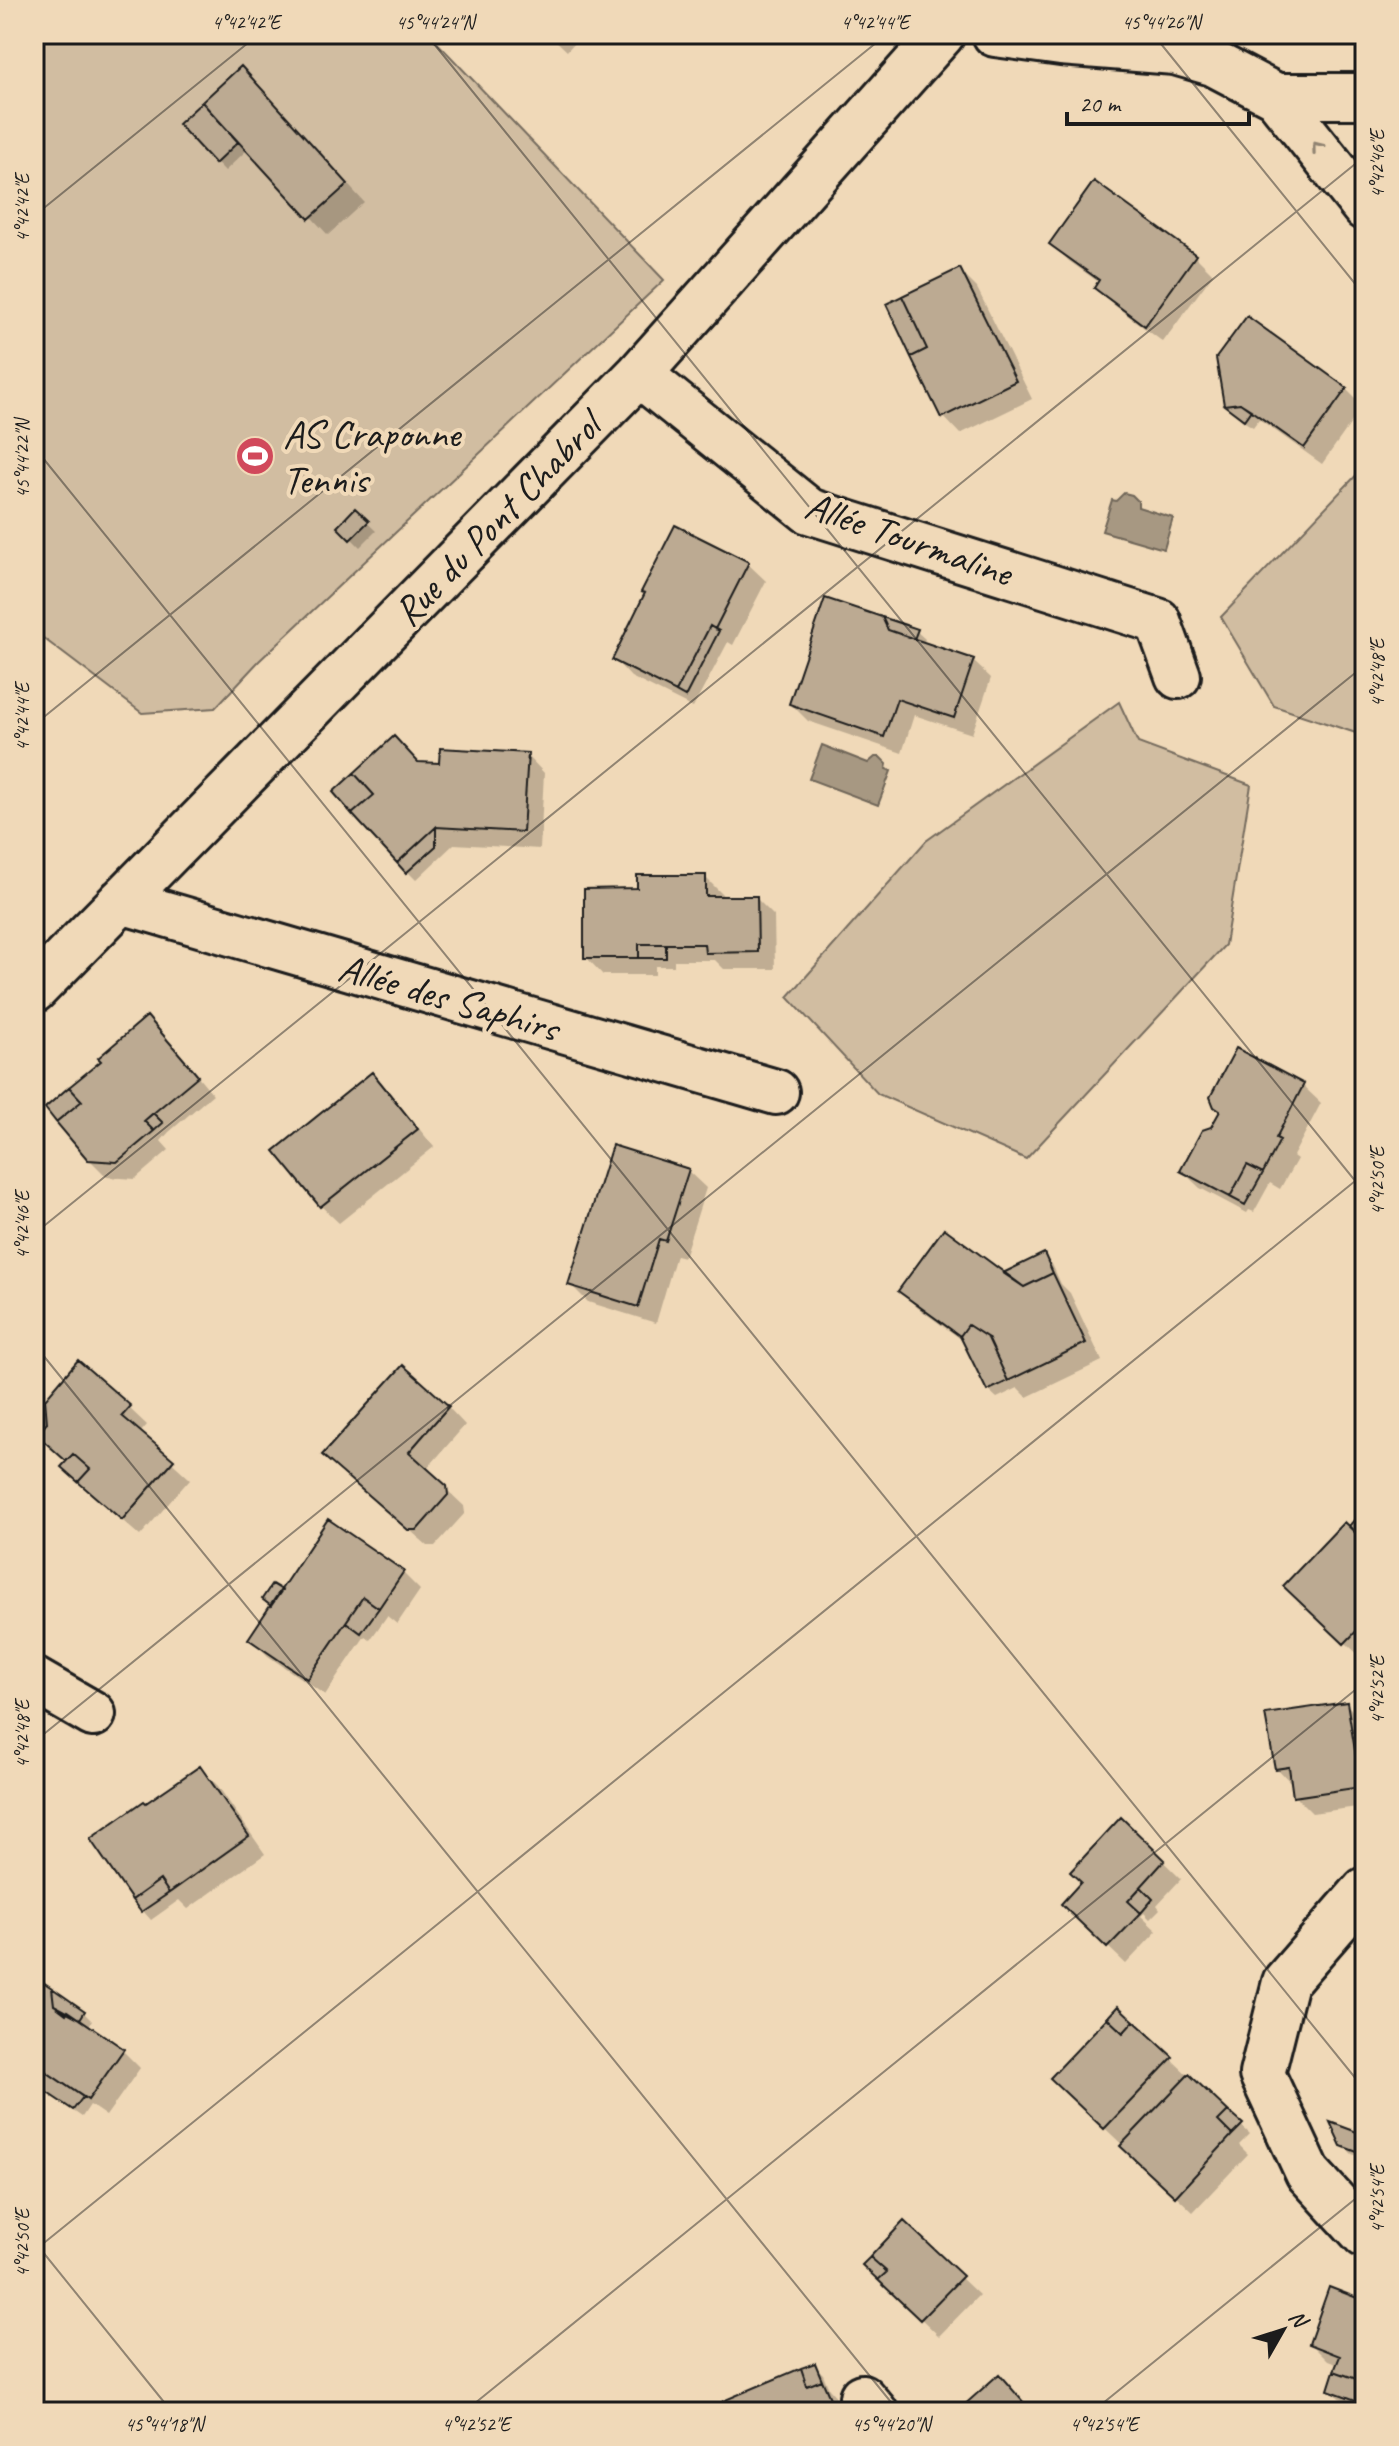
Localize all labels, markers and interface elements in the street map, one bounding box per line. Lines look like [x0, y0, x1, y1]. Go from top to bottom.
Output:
text: 4°42'42"E [212, 10, 283, 35]
text: 45°44'24"N [396, 10, 477, 35]
text: 4°42'44"E [841, 10, 912, 35]
text: 45°44'26"N [1122, 10, 1203, 35]
scale bar [1067, 76, 1249, 126]
text: 20 m [1079, 89, 1122, 119]
text: 4°42'46"E [1365, 127, 1390, 198]
one-way arrow [1312, 142, 1327, 156]
text: 4°42'42"E [10, 171, 35, 242]
street label: Rue du Pont Chabrol [383, 398, 616, 637]
place label: AS Craponne Tennis [283, 409, 463, 505]
text: 45°44'22"N [10, 417, 35, 498]
sports icon: AS Craponne Tennis [234, 435, 276, 477]
street label: Allée Tourmaline [799, 480, 1021, 599]
text: 4°42'48"E [1365, 636, 1390, 707]
text: 4°42'44"E [10, 680, 35, 751]
street label: Allée des Saphirs [333, 943, 568, 1054]
text: 4°42'50"E [1365, 1144, 1390, 1215]
text: 4°42'46"E [10, 1188, 35, 1259]
text: 4°42'52"E [1365, 1653, 1390, 1724]
text: 4°42'48"E [10, 1697, 35, 1768]
text: 4°42'54"E [1365, 2162, 1390, 2233]
text: 4°42'50"E [10, 2206, 35, 2277]
north arrow [1243, 2290, 1323, 2370]
text: N [1283, 2304, 1315, 2335]
text: 45°44'18"N [125, 2412, 206, 2437]
text: 4°42'52"E [442, 2412, 513, 2437]
text: 45°44'20"N [852, 2412, 933, 2437]
text: 4°42'54"E [1070, 2412, 1141, 2437]

